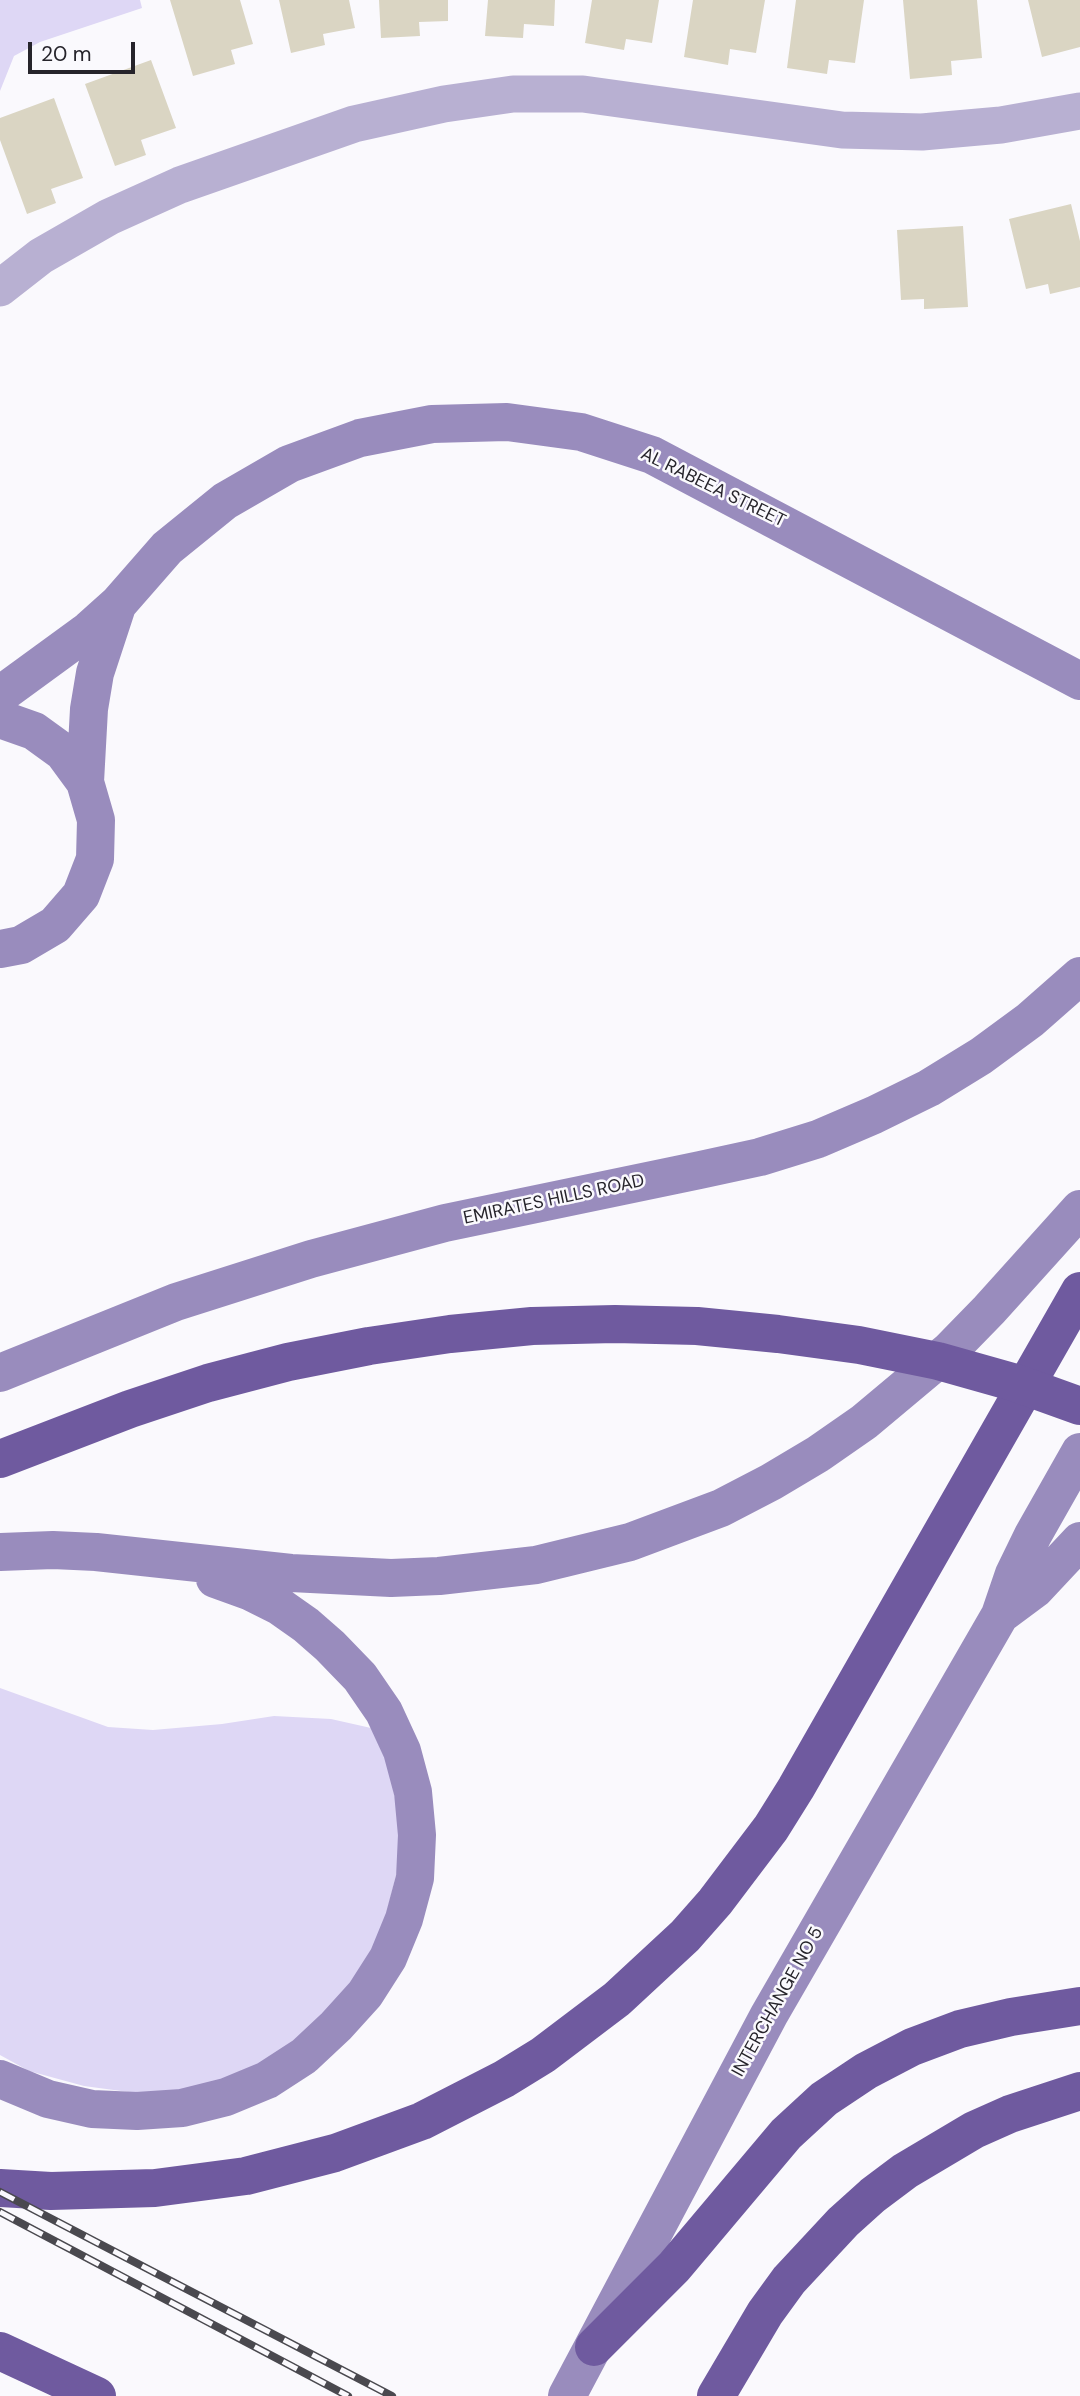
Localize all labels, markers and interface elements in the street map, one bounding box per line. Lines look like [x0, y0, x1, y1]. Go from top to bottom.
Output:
scale bar [32, 28, 138, 72]
text: 20 m [41, 40, 92, 68]
street label: AL RABEEA STREET [637, 444, 789, 532]
street label: EMIRATES HILLS ROAD [462, 1170, 646, 1230]
street label: INTERCHANGE NO 5 [728, 1923, 828, 2081]

